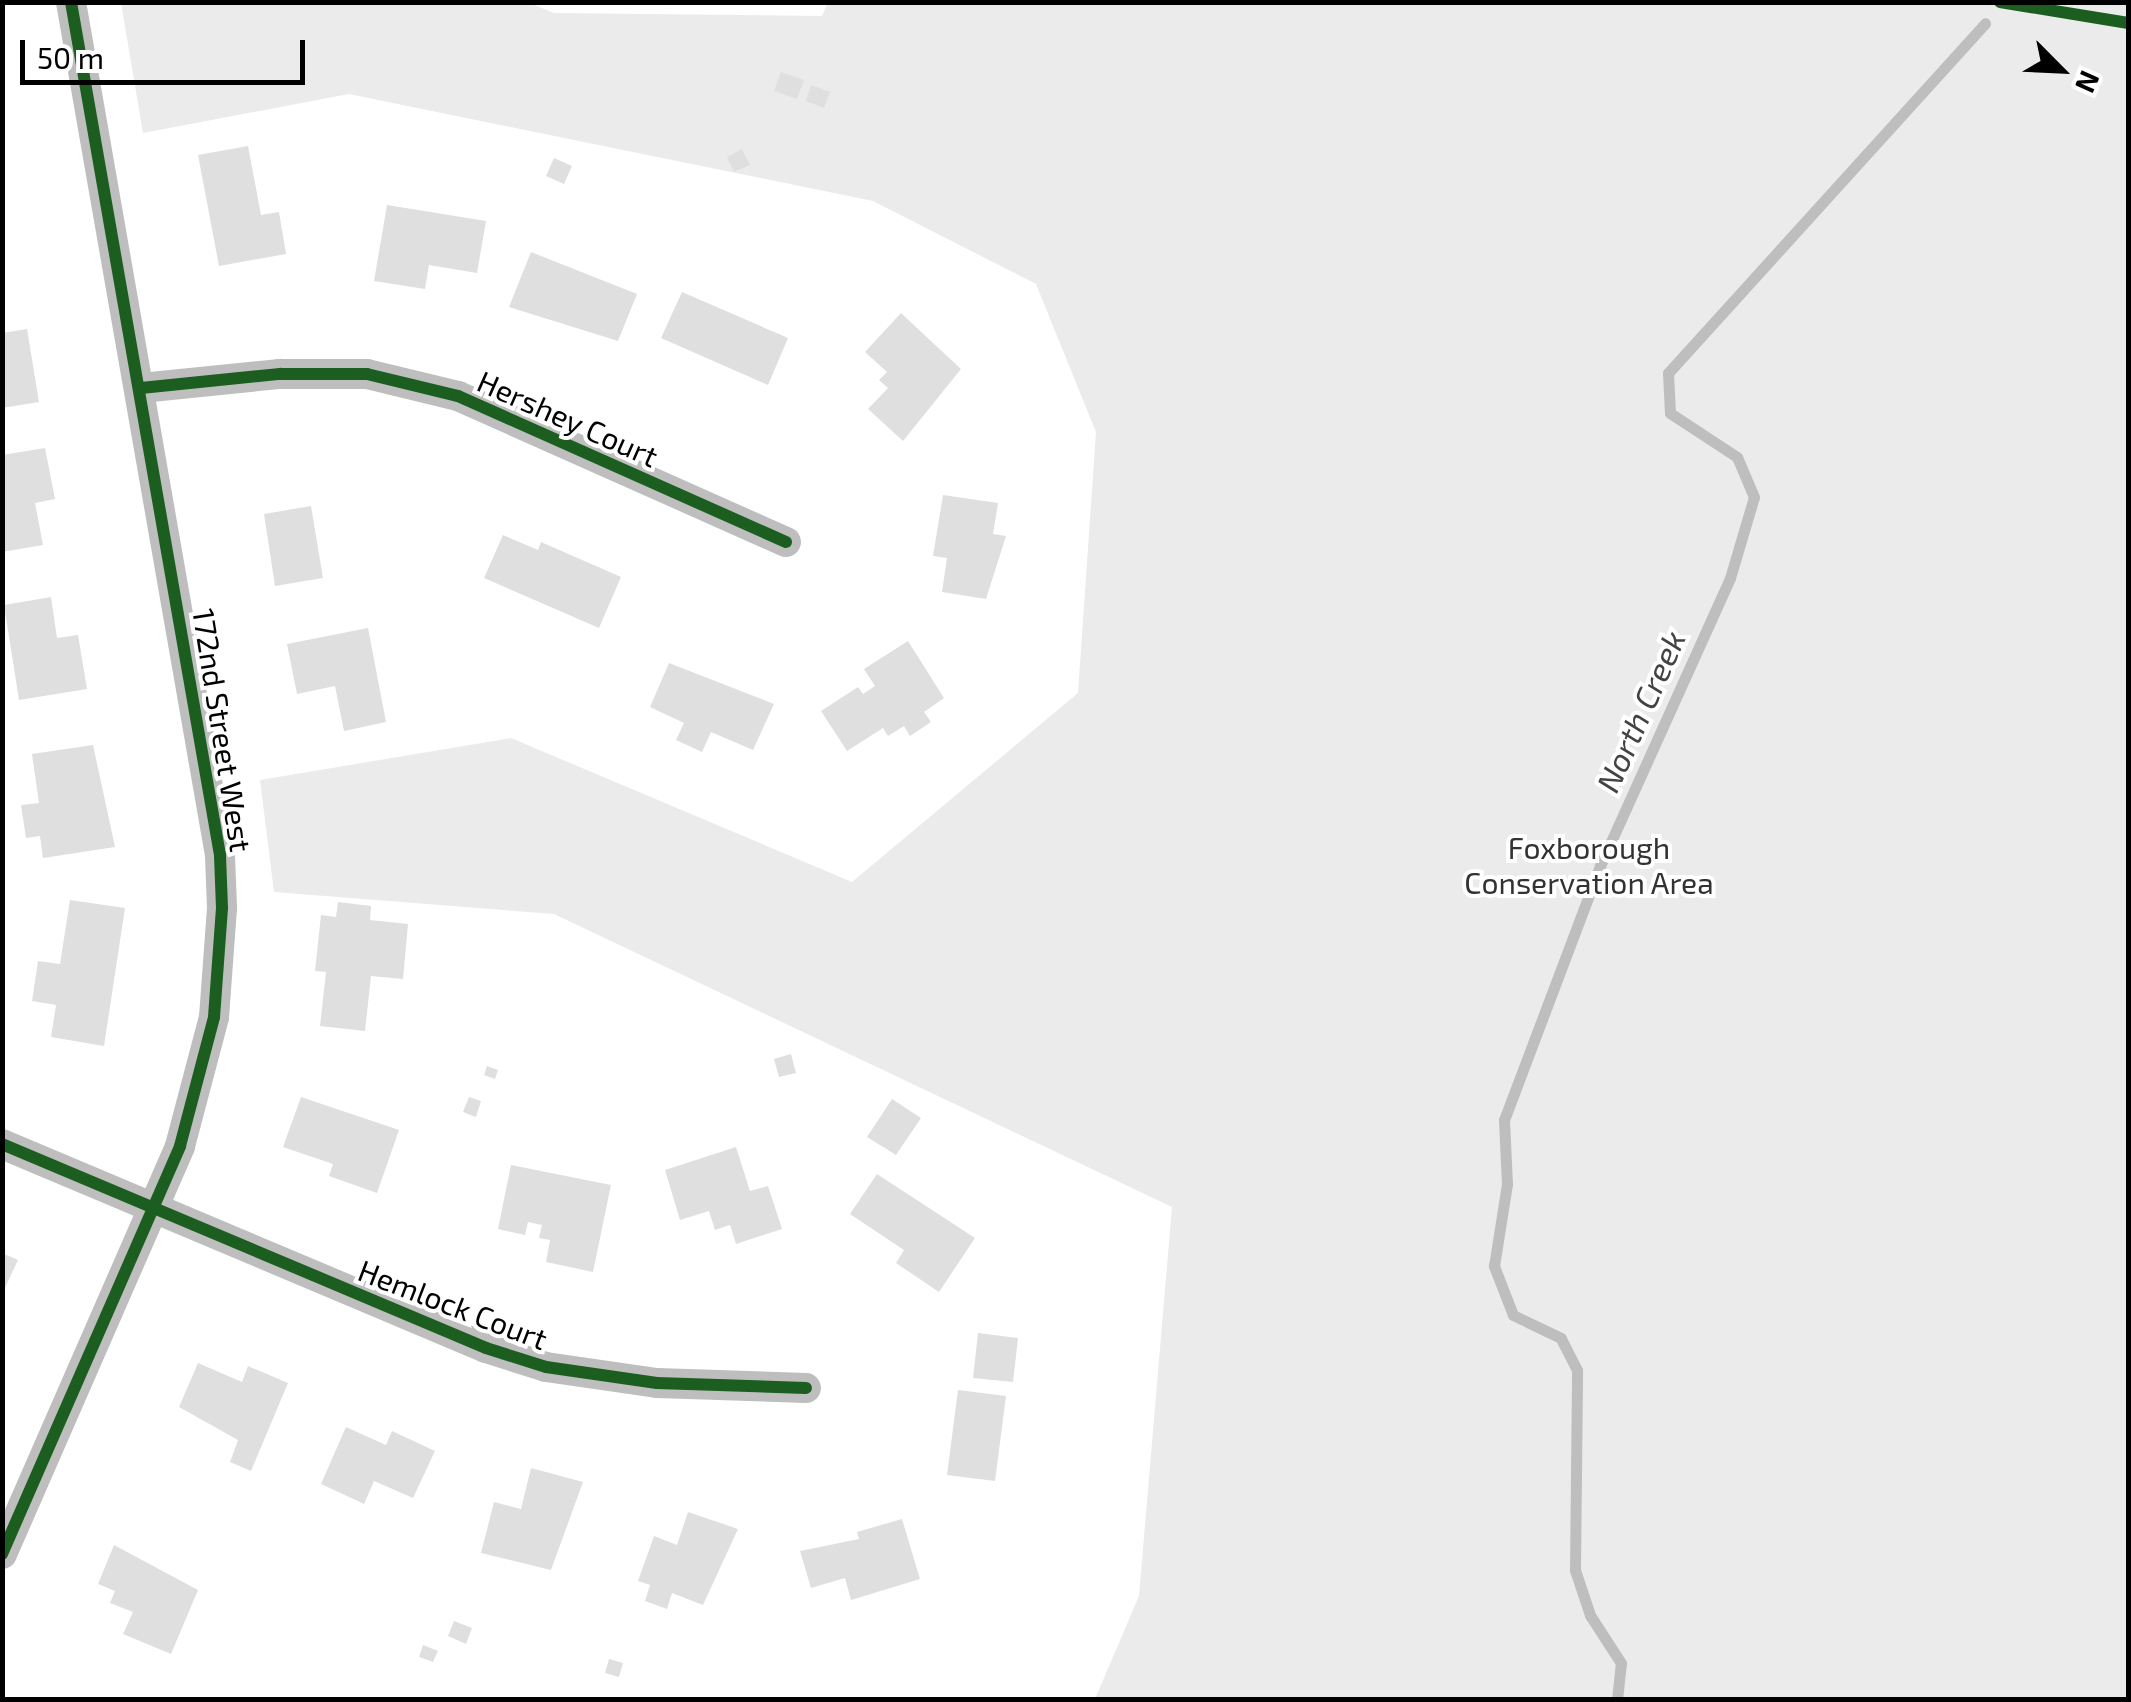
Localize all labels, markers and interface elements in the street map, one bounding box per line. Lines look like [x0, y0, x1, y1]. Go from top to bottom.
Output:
scale bar [25, 20, 310, 82]
north arrow [2011, 20, 2111, 120]
text: 50 m [37, 39, 104, 75]
text: N [2069, 66, 2108, 98]
street label: Hershey Court [472, 362, 664, 474]
street label: 172nd Street West [186, 606, 260, 854]
water label: North Creek [1587, 624, 1693, 798]
park label: Foxborough Conservation Area [1464, 829, 1714, 900]
street label: Hemlock Court [353, 1251, 553, 1357]

